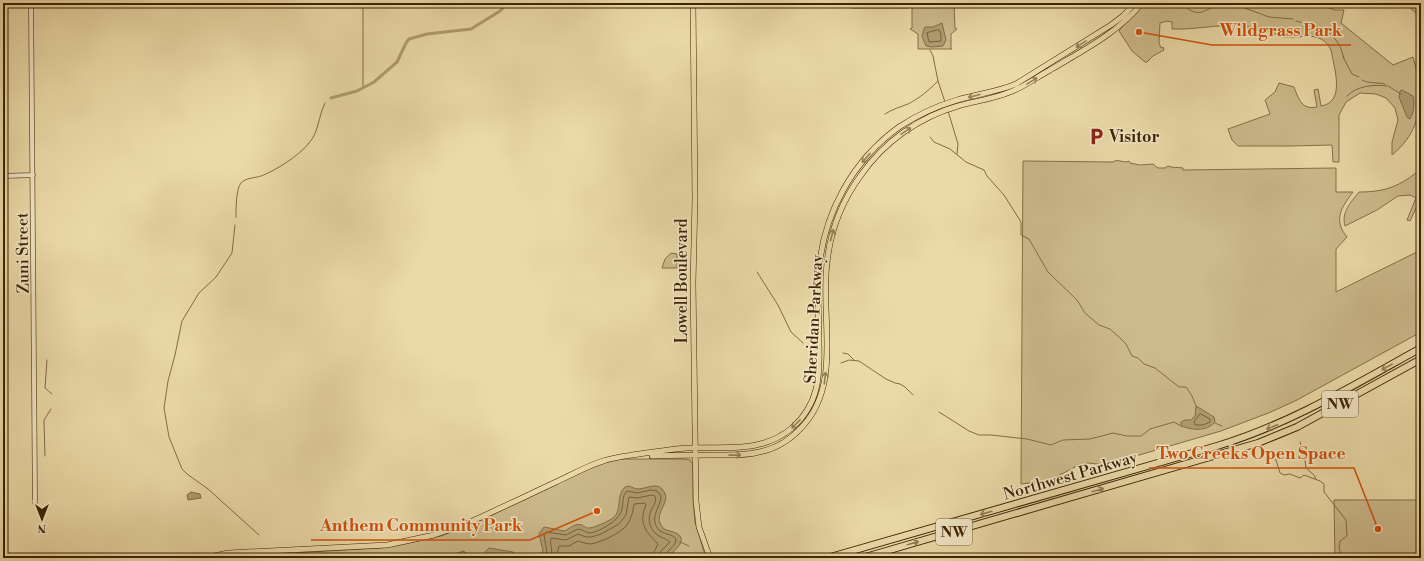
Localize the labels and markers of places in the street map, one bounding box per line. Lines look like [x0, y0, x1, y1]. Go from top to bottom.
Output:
callout: Wildgrass Park [1212, 16, 1351, 45]
parking icon: Visitor [1086, 126, 1106, 146]
place label: Visitor [1108, 127, 1159, 147]
callout: Two Creeks Open Space [1149, 439, 1354, 468]
callout: Anthem Community Park [311, 511, 530, 540]

